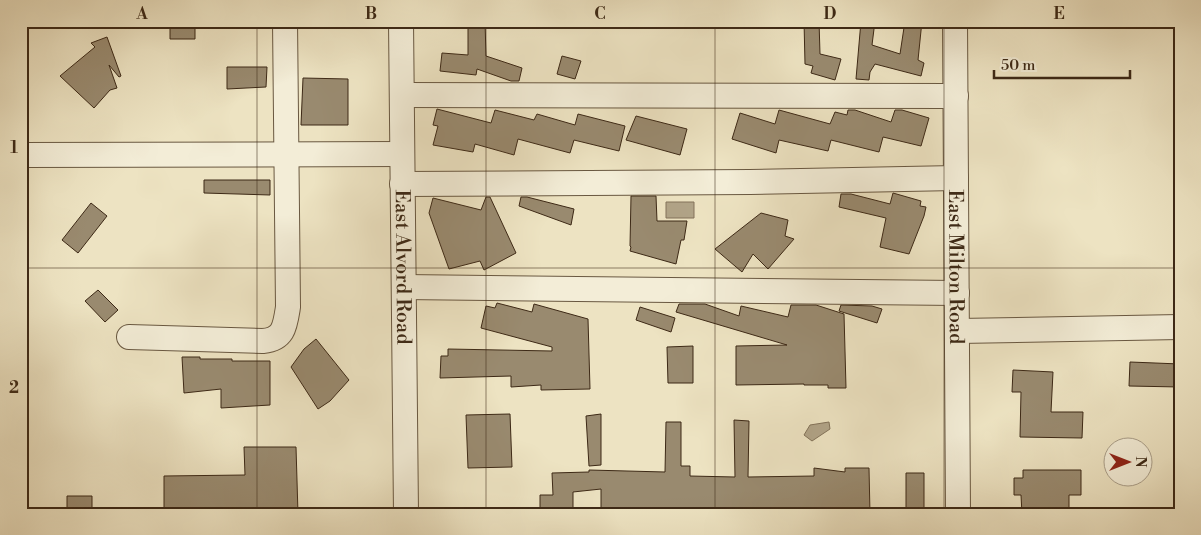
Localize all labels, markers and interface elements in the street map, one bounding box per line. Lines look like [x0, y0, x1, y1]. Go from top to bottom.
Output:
text: A [135, 4, 148, 24]
text: B [365, 4, 377, 24]
text: C [594, 4, 606, 24]
text: D [824, 4, 837, 24]
text: E [1053, 4, 1065, 24]
scale bar [994, 48, 1130, 80]
text: 50 m [1001, 56, 1035, 75]
text: 1 [10, 138, 18, 158]
street label: East Alvord Road [389, 189, 415, 345]
street label: East Milton Road [942, 189, 968, 345]
text: 2 [9, 378, 19, 398]
north arrow [1104, 438, 1154, 488]
text: N [1131, 456, 1149, 468]

